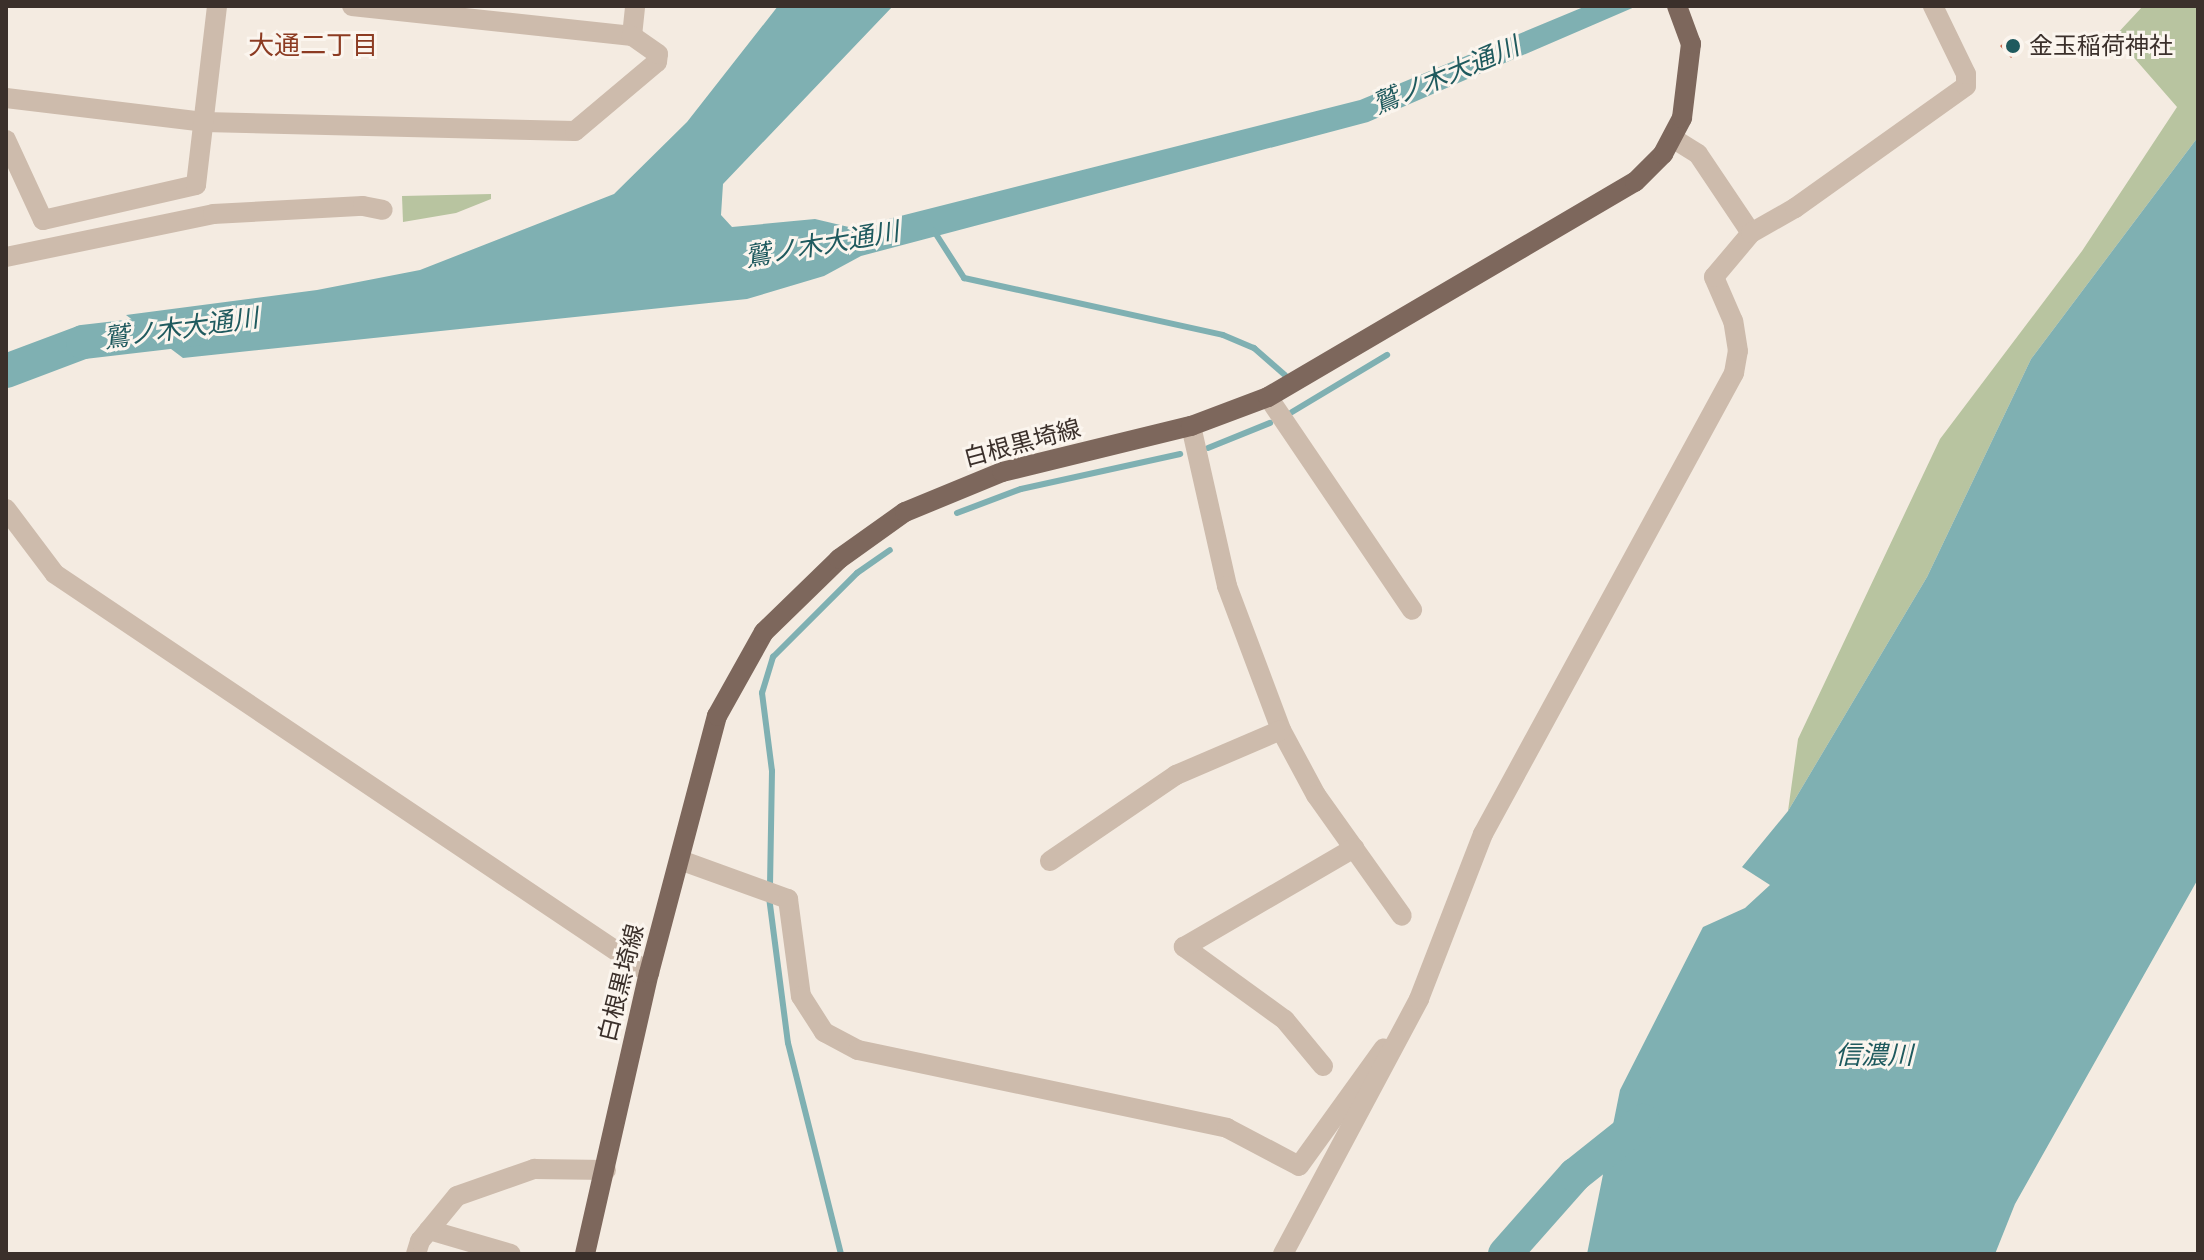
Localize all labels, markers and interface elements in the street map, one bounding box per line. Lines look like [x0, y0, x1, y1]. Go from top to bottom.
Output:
district label: 大通二丁目 [248, 30, 378, 62]
water label: 鷲ノ木大通川 [1368, 31, 1524, 121]
place label: 金玉稲荷神社 [2029, 32, 2173, 60]
marker: 金玉稲荷神社 [2004, 37, 2022, 55]
water label: 鷲ノ木大通川 [742, 216, 902, 274]
water label: 鷲ノ木大通川 [102, 303, 260, 355]
street label: 白根黒埼線 [960, 414, 1084, 472]
street label: 白根黒埼線 [593, 921, 649, 1045]
water label: 信濃川 [1835, 1040, 1913, 1072]

